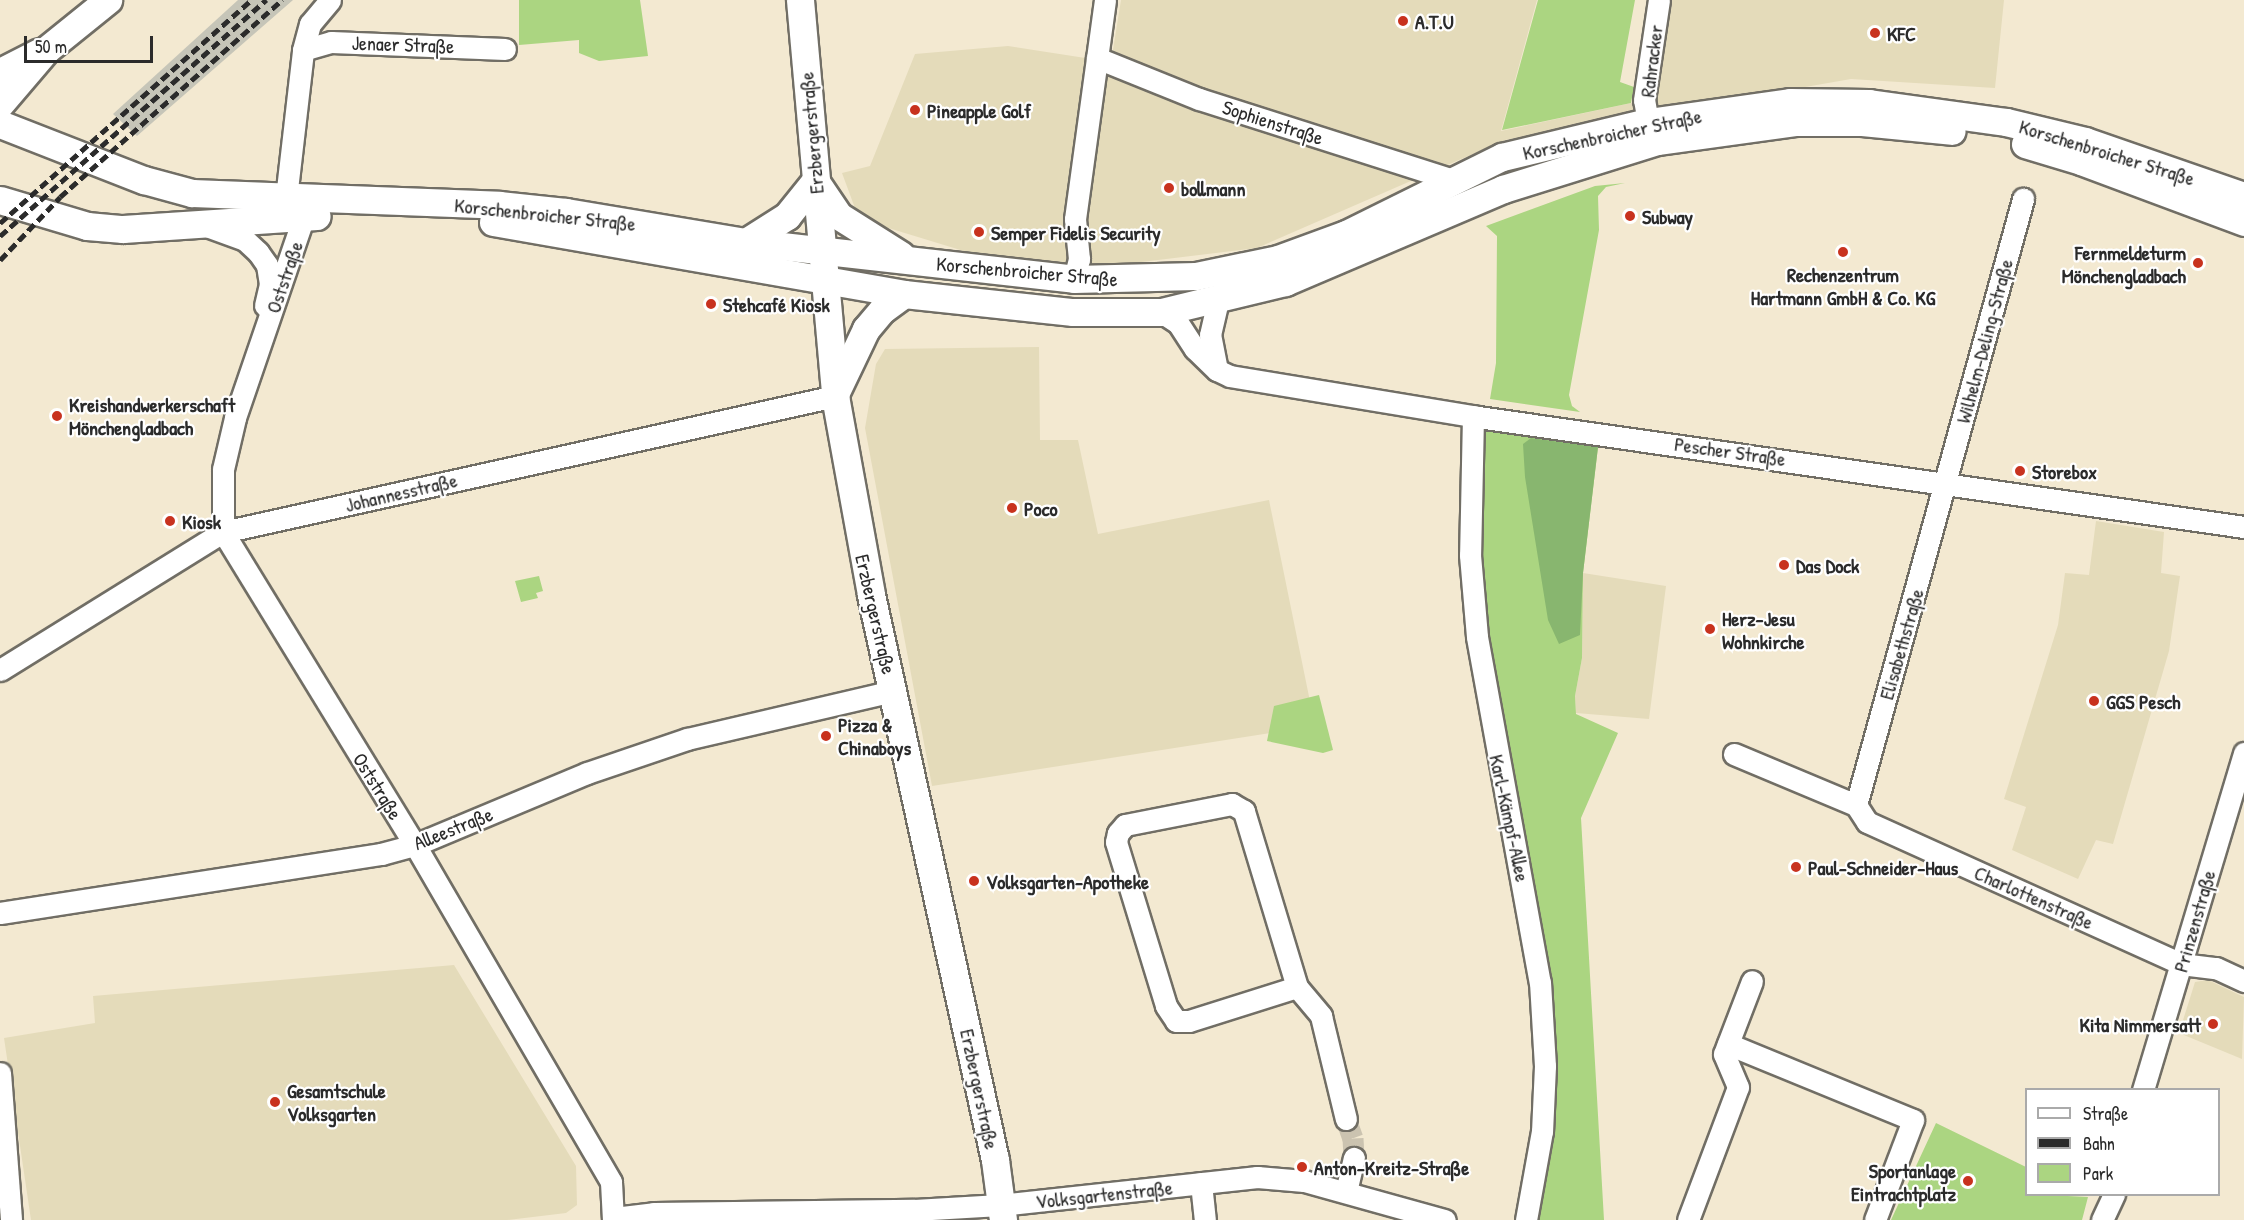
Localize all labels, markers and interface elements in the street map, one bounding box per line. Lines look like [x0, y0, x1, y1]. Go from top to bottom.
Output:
place label: A.T.U [1415, 9, 1454, 33]
marker: A.T.U [1396, 14, 1410, 28]
place label: KFC [1887, 21, 1916, 45]
scale bar [27, 24, 156, 62]
street label: Rahracker [1635, 24, 1667, 98]
marker: KFC [1868, 26, 1882, 40]
street label: Jenaer Straße [351, 30, 455, 58]
text: 50 m [35, 34, 67, 59]
street label: Erzbergerstraße [794, 71, 828, 195]
street label: Sophienstraße [1220, 94, 1326, 150]
place label: Pineapple Golf [927, 98, 1031, 122]
marker: Pineapple Golf [908, 103, 922, 117]
street label: Korschenbroicher Straße [1520, 103, 1704, 165]
street label: Korschenbroicher Straße [2016, 114, 2198, 190]
place label: bollmann [1181, 176, 1245, 200]
marker: bollmann [1162, 181, 1176, 195]
street label: Korschenbroicher Straße [453, 193, 637, 235]
place label: Subway [1642, 204, 1693, 228]
marker: Subway [1623, 209, 1637, 223]
place label: Semper Fidelis Security [991, 220, 1161, 244]
marker: Semper Fidelis Security [972, 225, 986, 239]
street label: Oststraße [261, 238, 307, 316]
place label: Fernmeldeturm Mönchengladbach [2062, 240, 2186, 287]
marker: Rechenzentrum Hartmann GmbH & Co. KG [1836, 245, 1850, 259]
street label: Korschenbroicher Straße [935, 251, 1119, 291]
street label: Wilhelm-Deling-Straße [1951, 256, 2017, 426]
marker: Fernmeldeturm Mönchengladbach [2191, 256, 2205, 270]
place label: Rechenzentrum Hartmann GmbH & Co. KG [1751, 262, 1935, 309]
place label: Stehcafé Kiosk [723, 292, 830, 316]
marker: Stehcafé Kiosk [704, 297, 718, 311]
place label: Kreishandwerkerschaft Mönchengladbach [69, 392, 235, 439]
marker: Kreishandwerkerschaft Mönchengladbach [50, 409, 64, 423]
street label: Pescher Straße [1673, 431, 1787, 471]
place label: Storebox [2032, 459, 2097, 483]
marker: Storebox [2013, 464, 2027, 478]
street label: Johannesstraße [343, 467, 459, 517]
place label: Poco [1024, 496, 1057, 520]
marker: Poco [1005, 501, 1019, 515]
place label: Kiosk [182, 509, 221, 533]
marker: Kiosk [163, 514, 177, 528]
street label: Erzbergerstraße [851, 552, 901, 676]
place label: Das Dock [1796, 553, 1859, 577]
marker: Das Dock [1777, 558, 1791, 572]
street label: Elisabethstraße [1874, 586, 1928, 702]
place label: Herz-Jesu Wohnkirche [1722, 606, 1804, 653]
marker: Herz-Jesu Wohnkirche [1703, 622, 1717, 636]
place label: GGS Pesch [2106, 689, 2180, 713]
marker: GGS Pesch [2087, 694, 2101, 708]
place label: Pizza & Chinaboys [838, 712, 911, 759]
marker: Pizza & Chinaboys [819, 729, 833, 743]
street label: Oststraße [348, 748, 408, 824]
street label: Karl-Kämpf-Allee [1485, 752, 1535, 884]
street label: Alleestraße [410, 801, 496, 855]
place label: Paul-Schneider-Haus [1808, 855, 1958, 879]
marker: Paul-Schneider-Haus [1789, 860, 1803, 874]
street label: Charlottenstraße [1971, 860, 2097, 934]
street label: Prinzenstraße [2168, 867, 2220, 975]
place label: Volksgarten-Apotheke [986, 869, 1149, 893]
marker: Volksgarten-Apotheke [967, 874, 981, 888]
place label: Kita Nimmersatt [2079, 1012, 2201, 1036]
marker: Kita Nimmersatt [2206, 1017, 2220, 1031]
street label: Erzbergerstraße [956, 1027, 1004, 1151]
place label: Gesamtschule Volksgarten [287, 1078, 386, 1125]
legend [2025, 1088, 2220, 1196]
marker: Gesamtschule Volksgarten [268, 1095, 282, 1109]
text: Straße [2083, 1101, 2128, 1126]
text: Bahn [2083, 1131, 2115, 1156]
place label: Anton-Kreitz-Straße [1314, 1155, 1469, 1179]
place label: Sportanlage Eintrachtplatz [1851, 1158, 1956, 1205]
marker: Anton-Kreitz-Straße [1295, 1160, 1309, 1174]
text: Park [2083, 1161, 2113, 1186]
marker: Sportanlage Eintrachtplatz [1961, 1174, 1975, 1188]
street label: Volksgartenstraße [1034, 1175, 1174, 1213]

